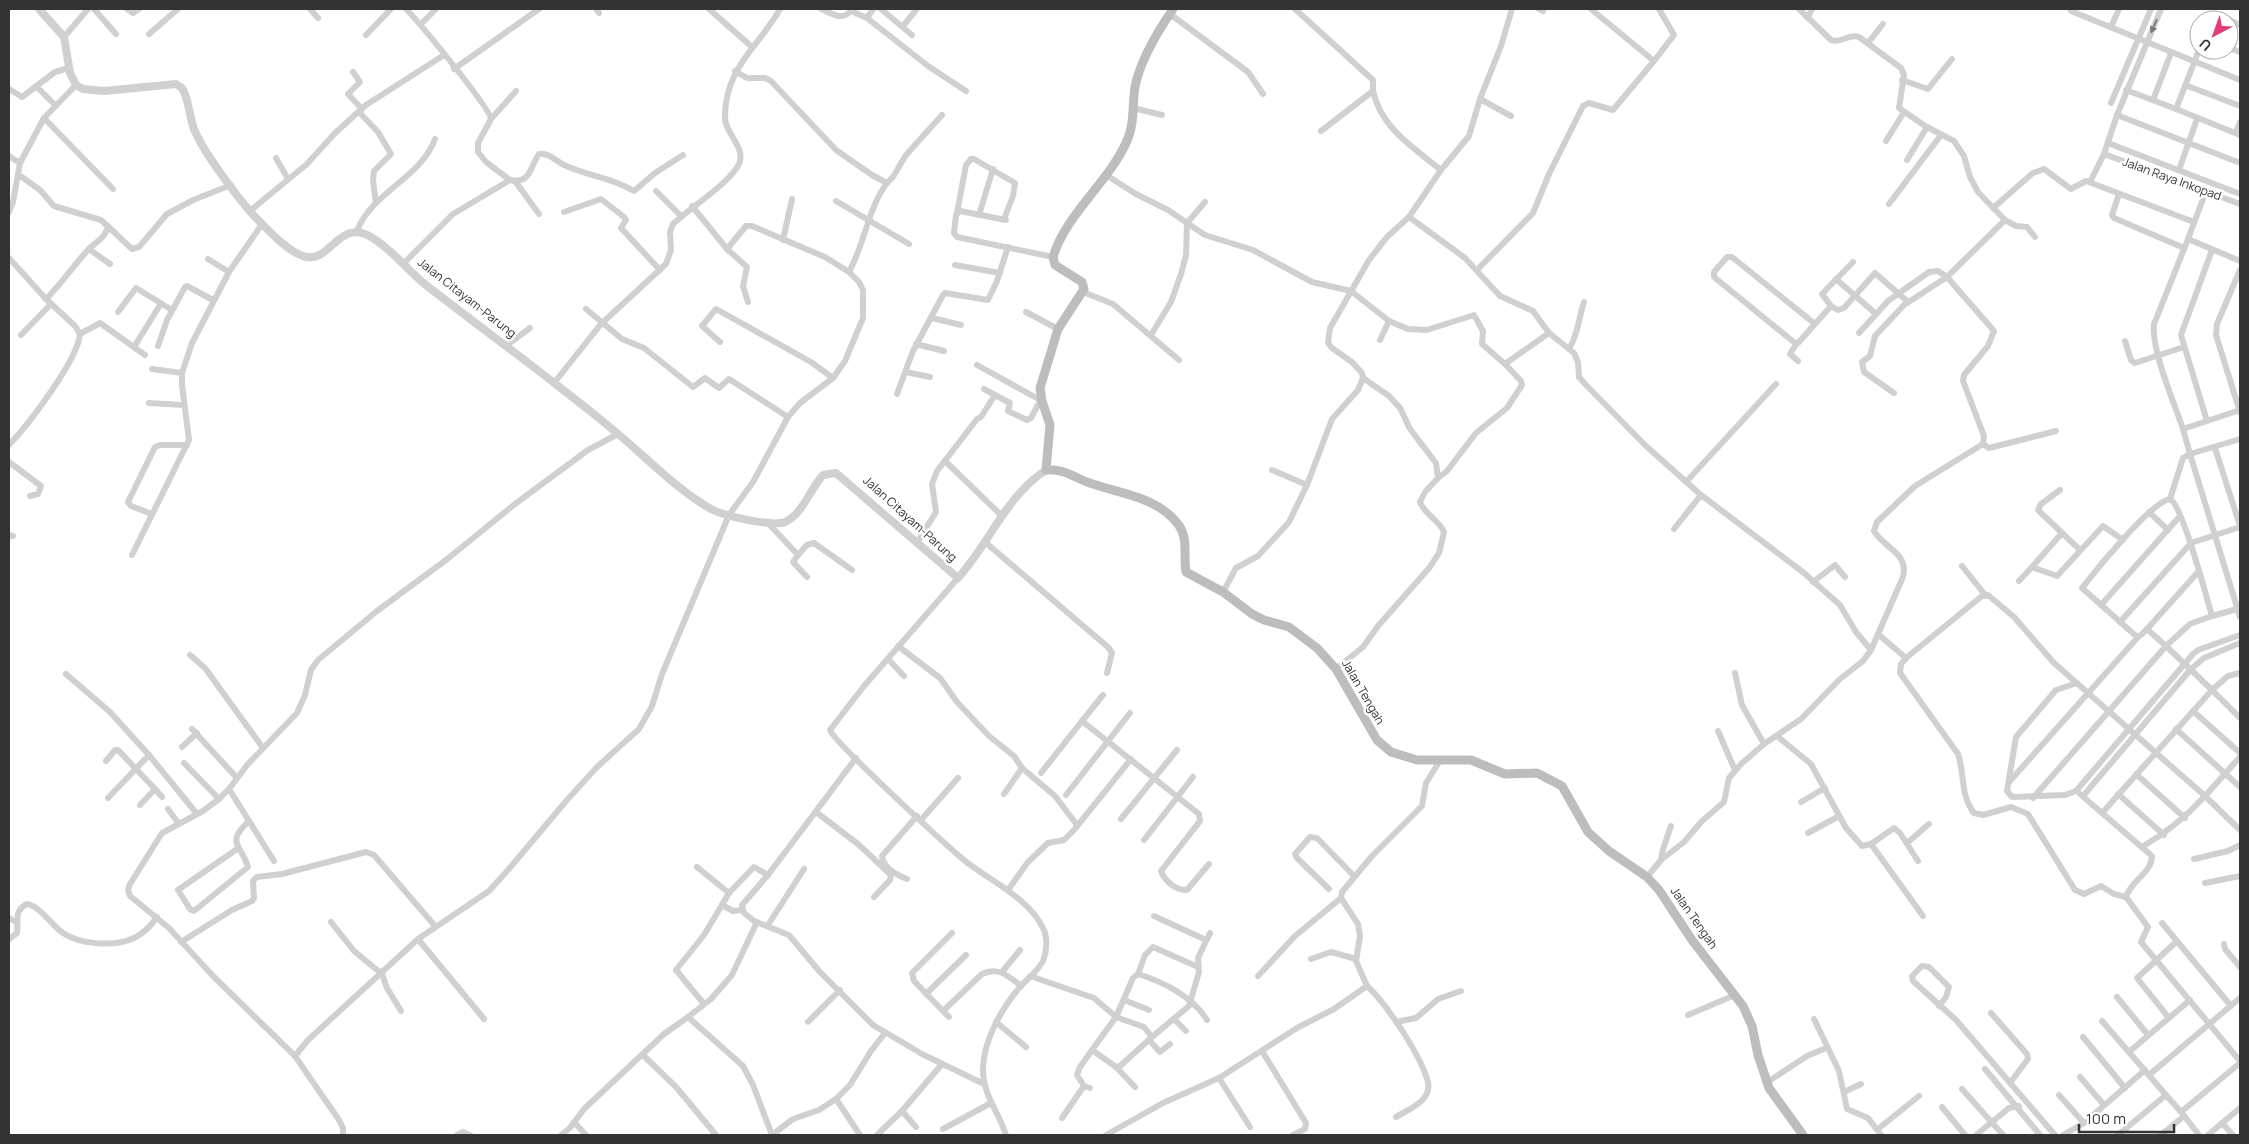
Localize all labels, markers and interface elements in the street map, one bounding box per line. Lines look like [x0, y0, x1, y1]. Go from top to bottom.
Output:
north arrow [2189, 10, 2239, 60]
one-way arrow [2149, 19, 2157, 33]
text: U [2195, 35, 2215, 56]
street label: Jalan Raya Inkopad [2120, 153, 2224, 204]
street label: Jalan Citayam-Parung [414, 254, 520, 342]
street label: Jalan Citayam-Parung [860, 472, 961, 565]
street label: Jalan Tengah [1338, 656, 1389, 727]
street label: Jalan Tengah [1667, 883, 1722, 952]
scale bar [2079, 1102, 2174, 1134]
text: 100 m [2086, 1108, 2126, 1129]

